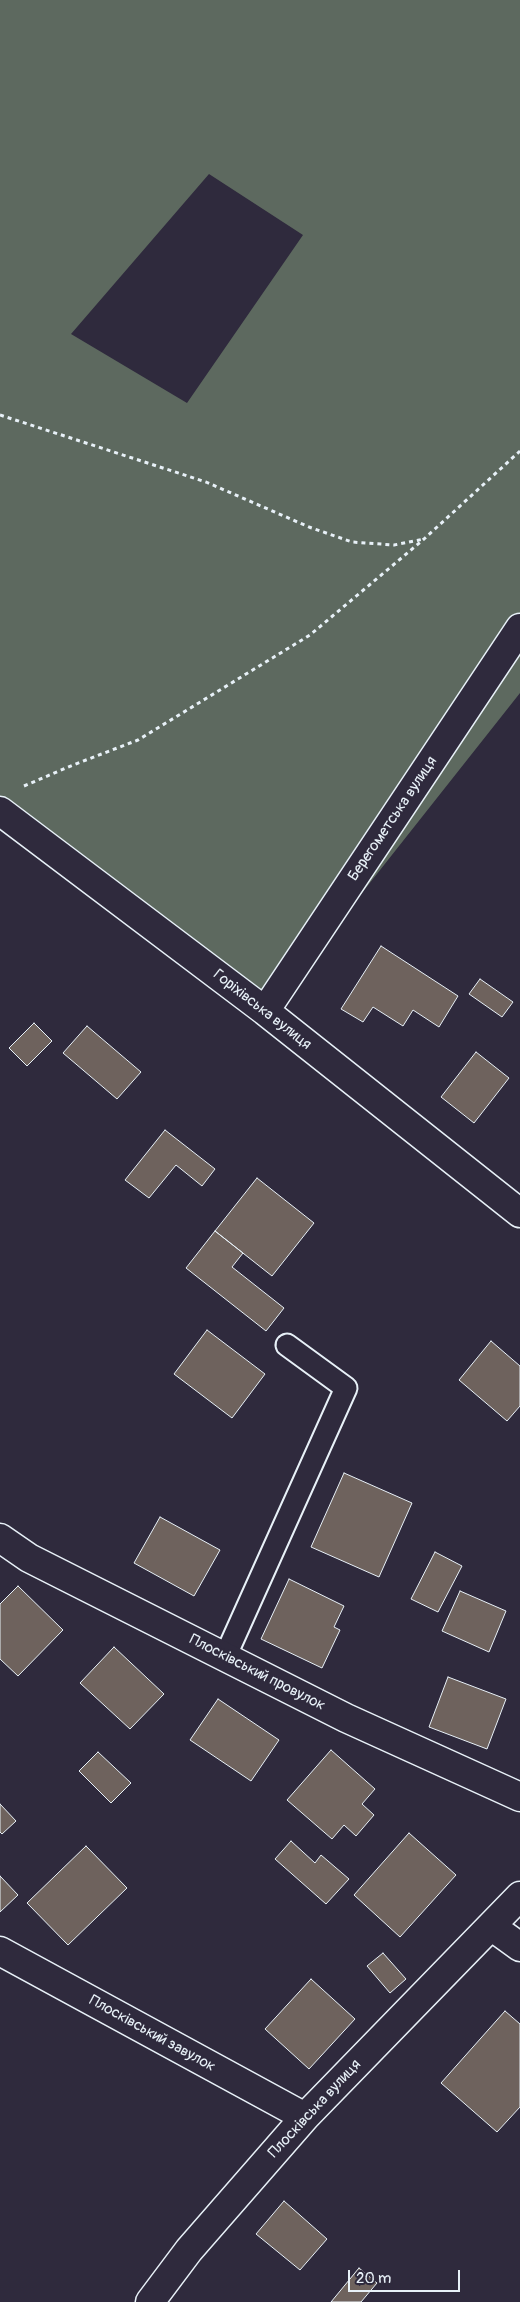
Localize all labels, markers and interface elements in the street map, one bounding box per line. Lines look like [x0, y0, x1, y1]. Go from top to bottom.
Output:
street label: Берегометська вулиця [345, 753, 441, 885]
street label: Горіхівська вулиця [209, 966, 315, 1054]
street label: Плосківський провулок [186, 1631, 328, 1715]
street label: Плосківський завулок [86, 1992, 218, 2076]
street label: Плосківська вулиця [265, 2056, 365, 2162]
scale bar [350, 2260, 462, 2292]
text: 20 m [356, 2269, 391, 2288]

